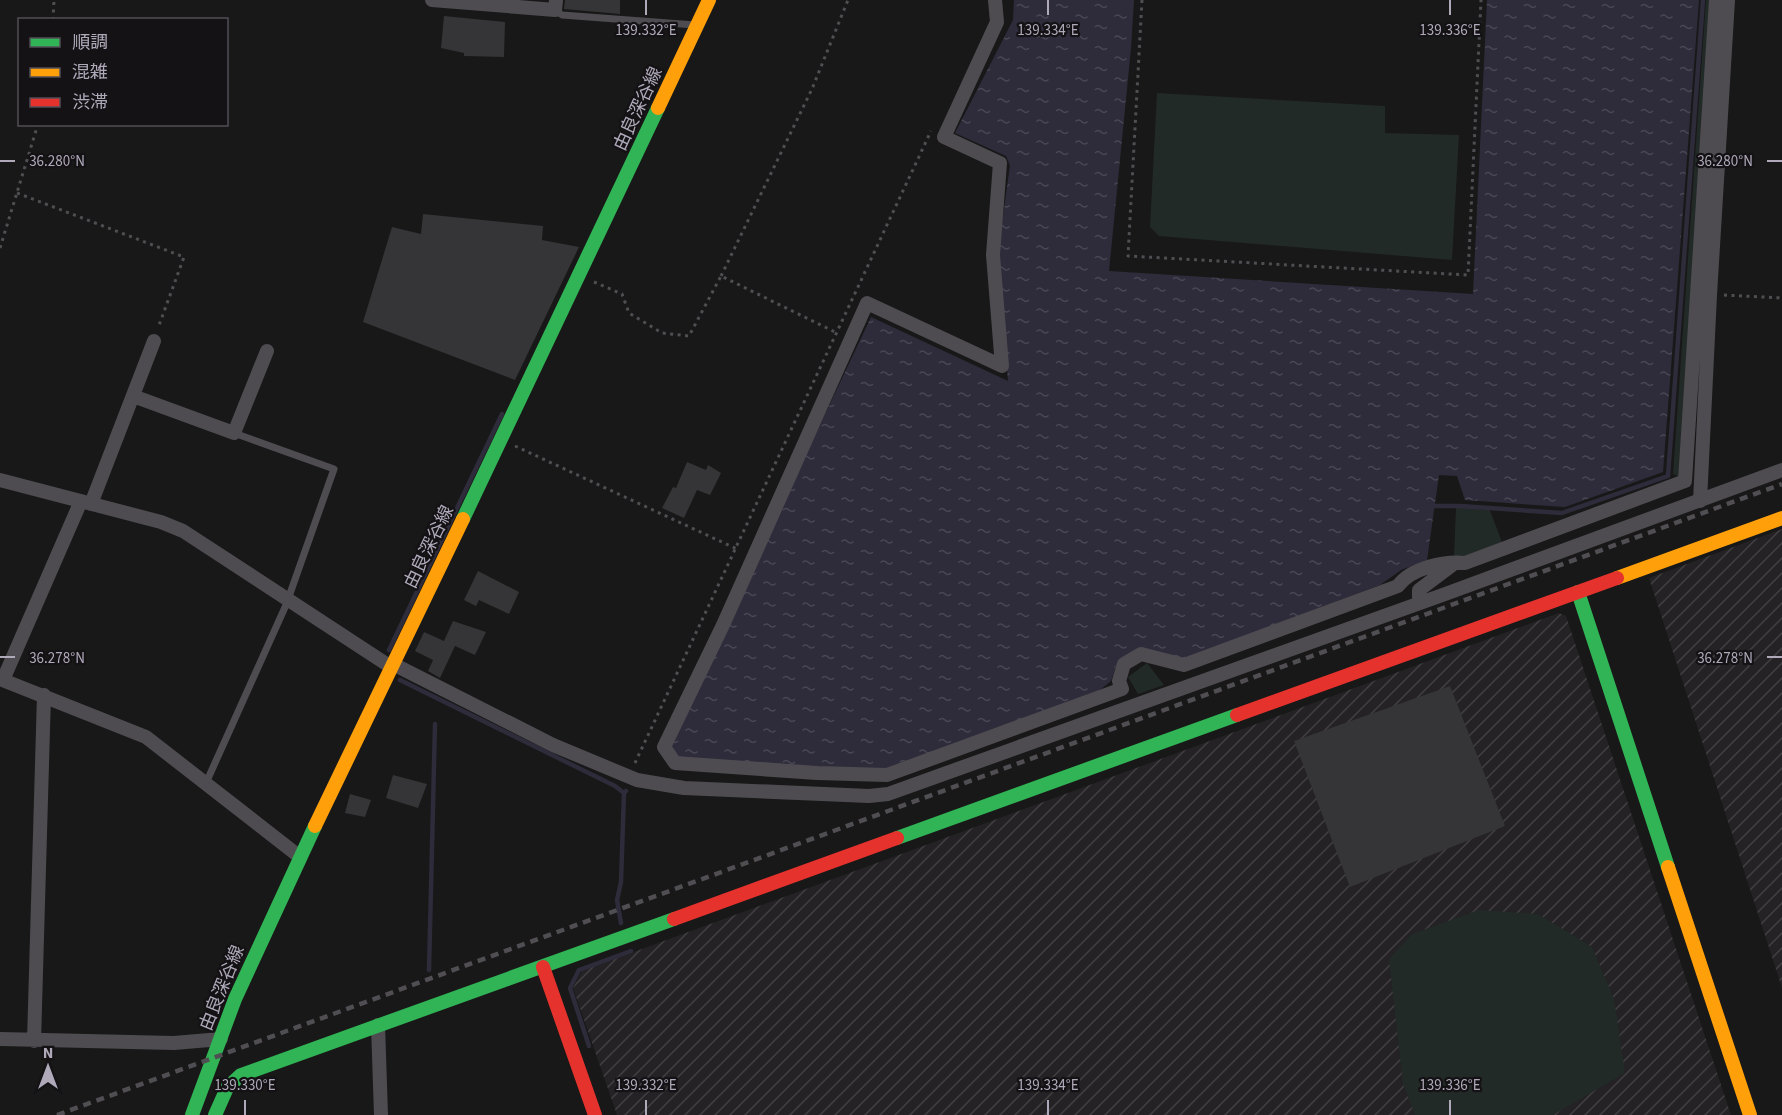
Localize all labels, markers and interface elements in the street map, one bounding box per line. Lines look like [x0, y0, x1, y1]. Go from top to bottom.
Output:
legend [18, 18, 228, 126]
text: 139.332°E [615, 20, 677, 41]
text: 139.334°E [1017, 20, 1079, 41]
text: 139.336°E [1419, 20, 1481, 41]
text: 順調 [72, 30, 108, 55]
text: 混雑 [72, 60, 108, 85]
street label: 由良深谷線 [608, 63, 668, 155]
text: 渋滞 [72, 90, 108, 115]
text: 36.280°N [29, 151, 85, 172]
text: 36.280°N [1697, 151, 1753, 172]
street label: 由良深谷線 [398, 501, 460, 593]
text: 36.278°N [29, 648, 85, 669]
text: 36.278°N [1697, 648, 1753, 669]
street label: 由良深谷線 [194, 942, 250, 1034]
north arrow [18, 1037, 78, 1097]
text: N [43, 1042, 53, 1064]
text: 139.330°E [214, 1075, 276, 1096]
text: 139.332°E [615, 1075, 677, 1096]
text: 139.334°E [1017, 1075, 1079, 1096]
text: 139.336°E [1419, 1075, 1481, 1096]

